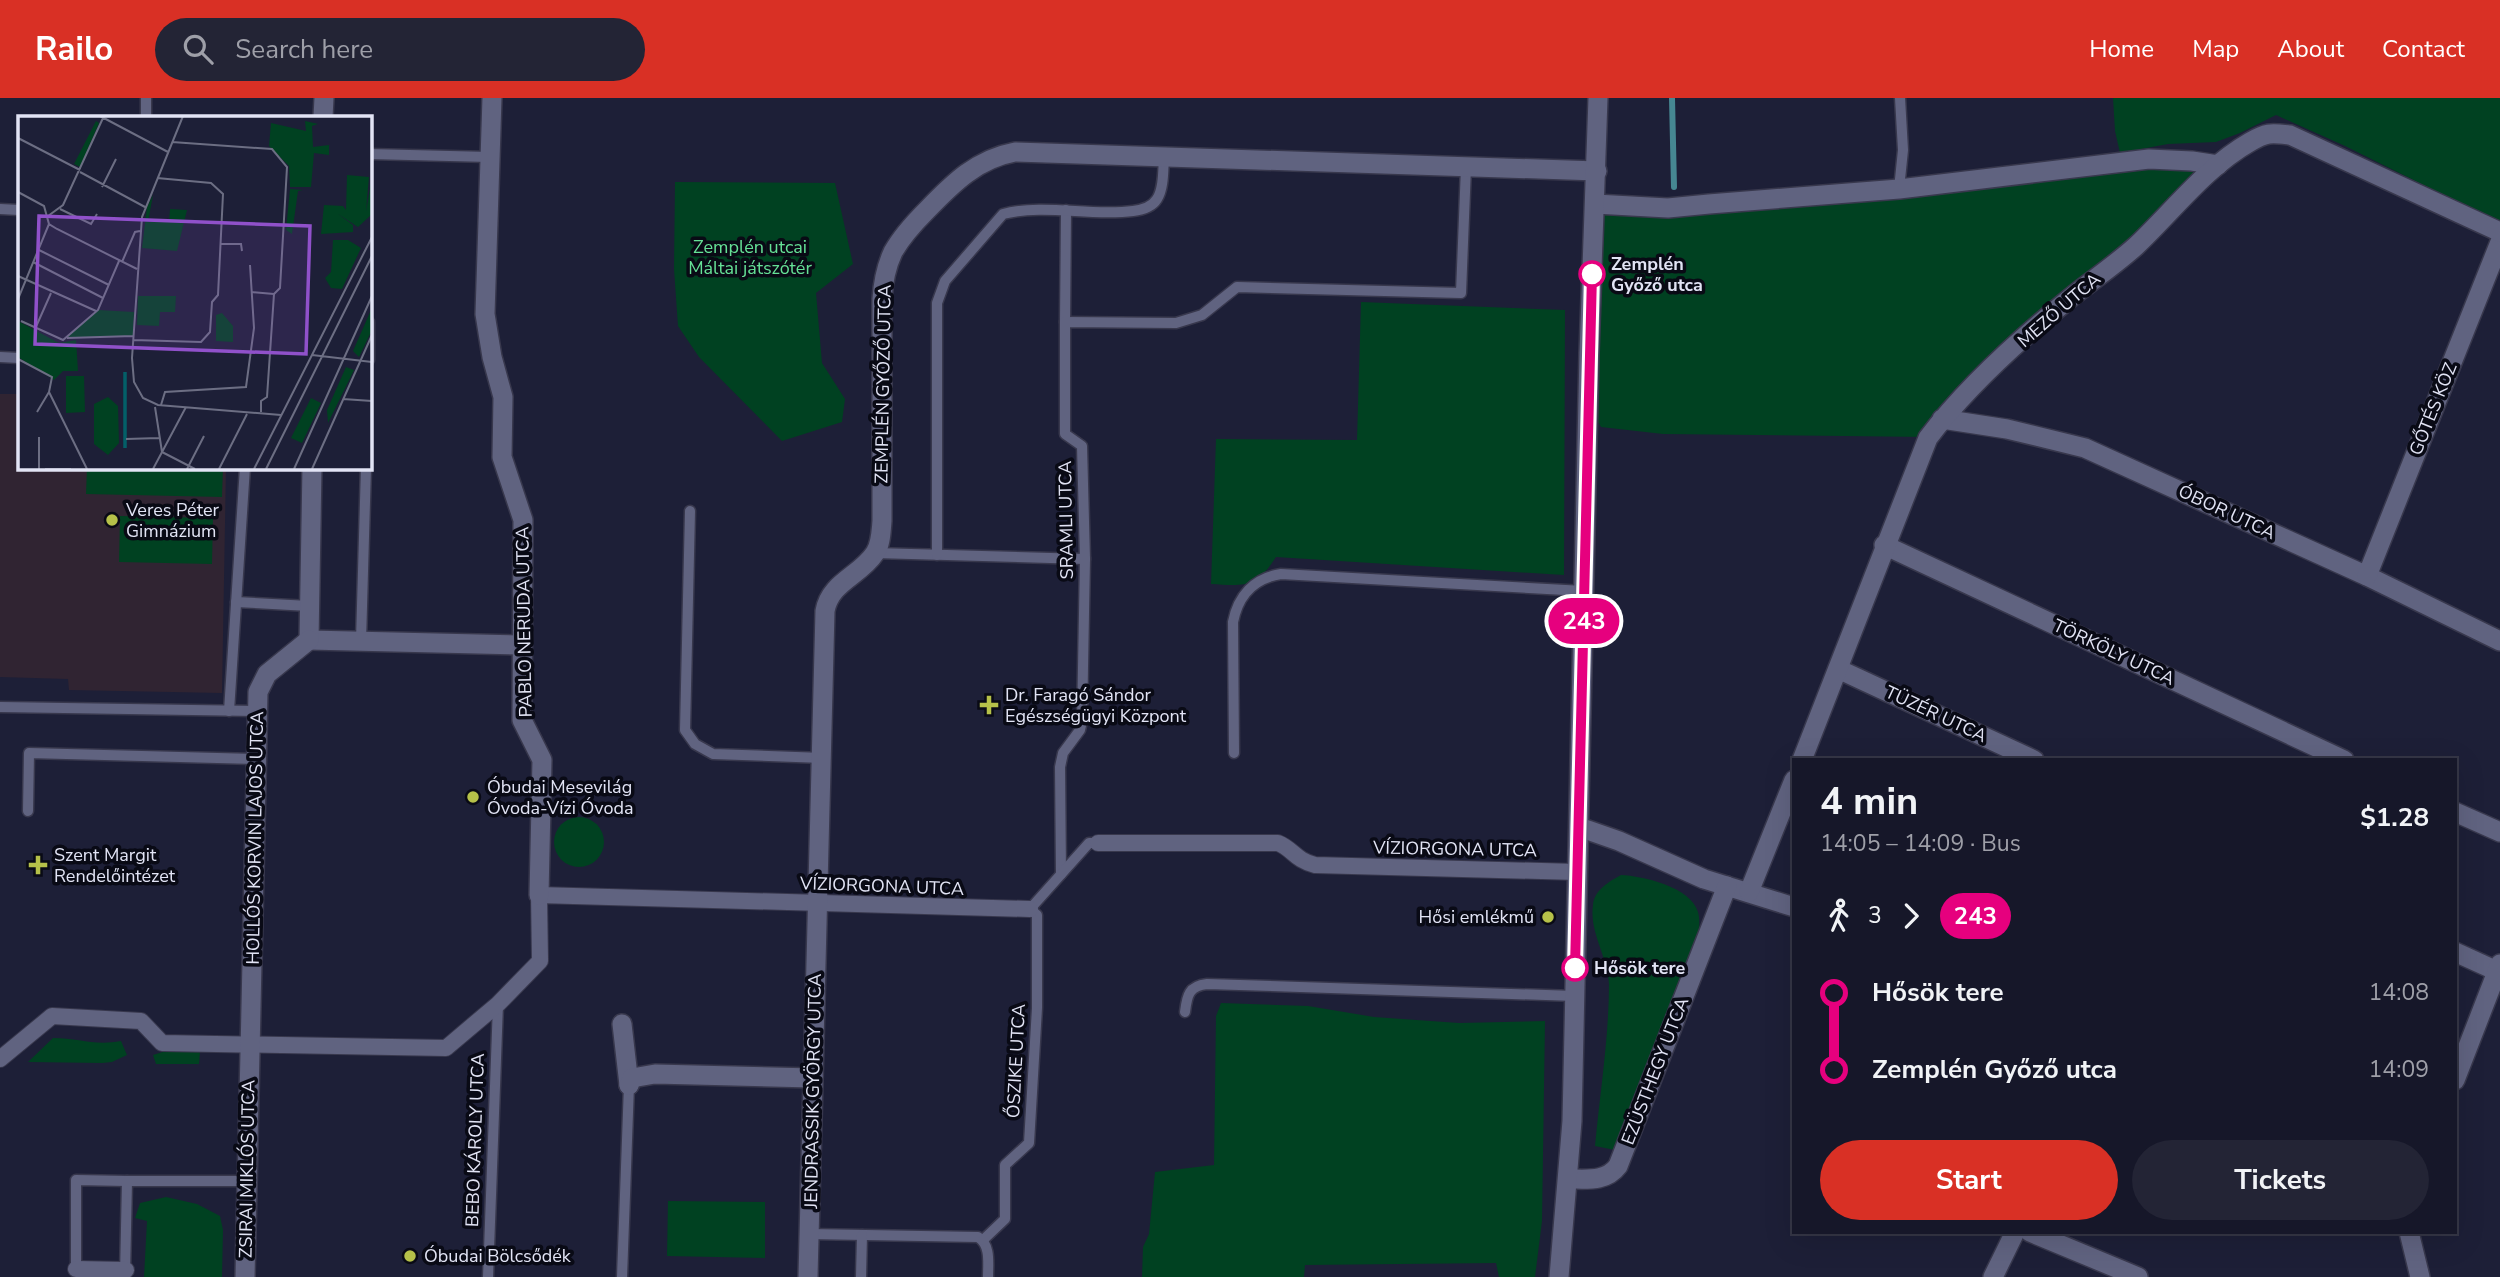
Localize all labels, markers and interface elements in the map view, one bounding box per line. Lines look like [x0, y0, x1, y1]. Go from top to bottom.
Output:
search box [155, 18, 645, 81]
text: Railo [35, 27, 113, 72]
icon: search [179, 30, 217, 68]
text: Search here [235, 32, 373, 67]
text: Home [2089, 33, 2154, 65]
text: Map [2192, 33, 2239, 65]
text: About [2277, 33, 2344, 65]
text: Contact [2382, 33, 2465, 65]
inset map [18, 116, 371, 469]
park label: Zemplén utcai Máltai játszótér [688, 235, 812, 280]
place label: Zemplén Győző utca [1611, 252, 1703, 297]
marker: Zemplén Győző utca [1579, 261, 1605, 287]
street label: MEZŐ UTCA [2012, 267, 2106, 353]
street label: ZEMPLÉN GYŐZŐ UTCA [869, 284, 897, 484]
street label: GŐTÉS KÖZ [2404, 359, 2463, 459]
street label: SRAMLI UTCA [1053, 461, 1079, 579]
street label: ÓBOR UTCA [2175, 479, 2279, 545]
place label: Veres Péter Gimnázium [125, 498, 219, 543]
marker: Veres Péter Gimnázium [104, 512, 120, 528]
street label: PABLO NERUDA UTCA [510, 526, 538, 718]
line badge: 243 [1544, 598, 1624, 644]
text: 243 [1562, 605, 1606, 637]
street label: TÖRKÖLY UTCA [2049, 613, 2179, 691]
street label: TÜZÉR UTCA [1881, 680, 1991, 748]
place label: Dr. Faragó Sándor Egészségügyi Központ [1005, 683, 1187, 728]
marker: Dr. Faragó Sándor Egészségügyi Központ [979, 695, 999, 715]
street label: HOLLÓS KORVIN LAJOS UTCA [241, 711, 269, 965]
place label: Óbudai Mesevilág Óvoda-Vízi Óvoda [487, 775, 633, 820]
text: 4 min [1820, 776, 1918, 827]
marker: Óbudai Mesevilág Óvoda-Vízi Óvoda [465, 789, 481, 805]
text: $1.28 [2360, 800, 2429, 835]
text: 14:05 – 14:09 · Bus [1820, 828, 2021, 859]
street label: VÍZIORGONA UTCA [1372, 836, 1537, 862]
place label: Szent Margit Rendelőintézet [54, 843, 176, 888]
marker: Szent Margit Rendelőintézet [28, 855, 48, 875]
street label: VÍZIORGONA UTCA [799, 871, 964, 901]
icon: walk [1820, 897, 1858, 935]
icon: forward [1892, 897, 1930, 935]
text: 3 [1868, 900, 1882, 931]
text: 243 [1954, 900, 1997, 932]
place label: Hősi emlékmű [1419, 905, 1534, 929]
marker: Hősi emlékmű [1540, 909, 1556, 925]
marker: Hősök tere [1562, 955, 1588, 981]
place label: Hősök tere [1594, 956, 1685, 980]
street label: JENDRASSIK GYÖRGY UTCA [799, 973, 827, 1210]
text: Hősök tere [1872, 975, 2004, 1010]
text: 14:08 [2369, 977, 2429, 1008]
street label: EZÜSTHEGY UTCA [1616, 994, 1694, 1148]
street label: ŐSZIKE UTCA [1001, 1003, 1031, 1119]
text: Zemplén Győző utca [1872, 1052, 2117, 1087]
street label: BEBO KÁROLY UTCA [460, 1053, 490, 1227]
text: 14:09 [2369, 1054, 2429, 1085]
street label: ZSIRAI MIKLÓS UTCA [233, 1080, 261, 1258]
button: Start [1820, 1140, 2118, 1220]
button: Tickets [2132, 1140, 2429, 1220]
place label: Óbudai Bölcsődék [424, 1244, 572, 1268]
marker: Óbudai Bölcsődék [402, 1248, 418, 1264]

